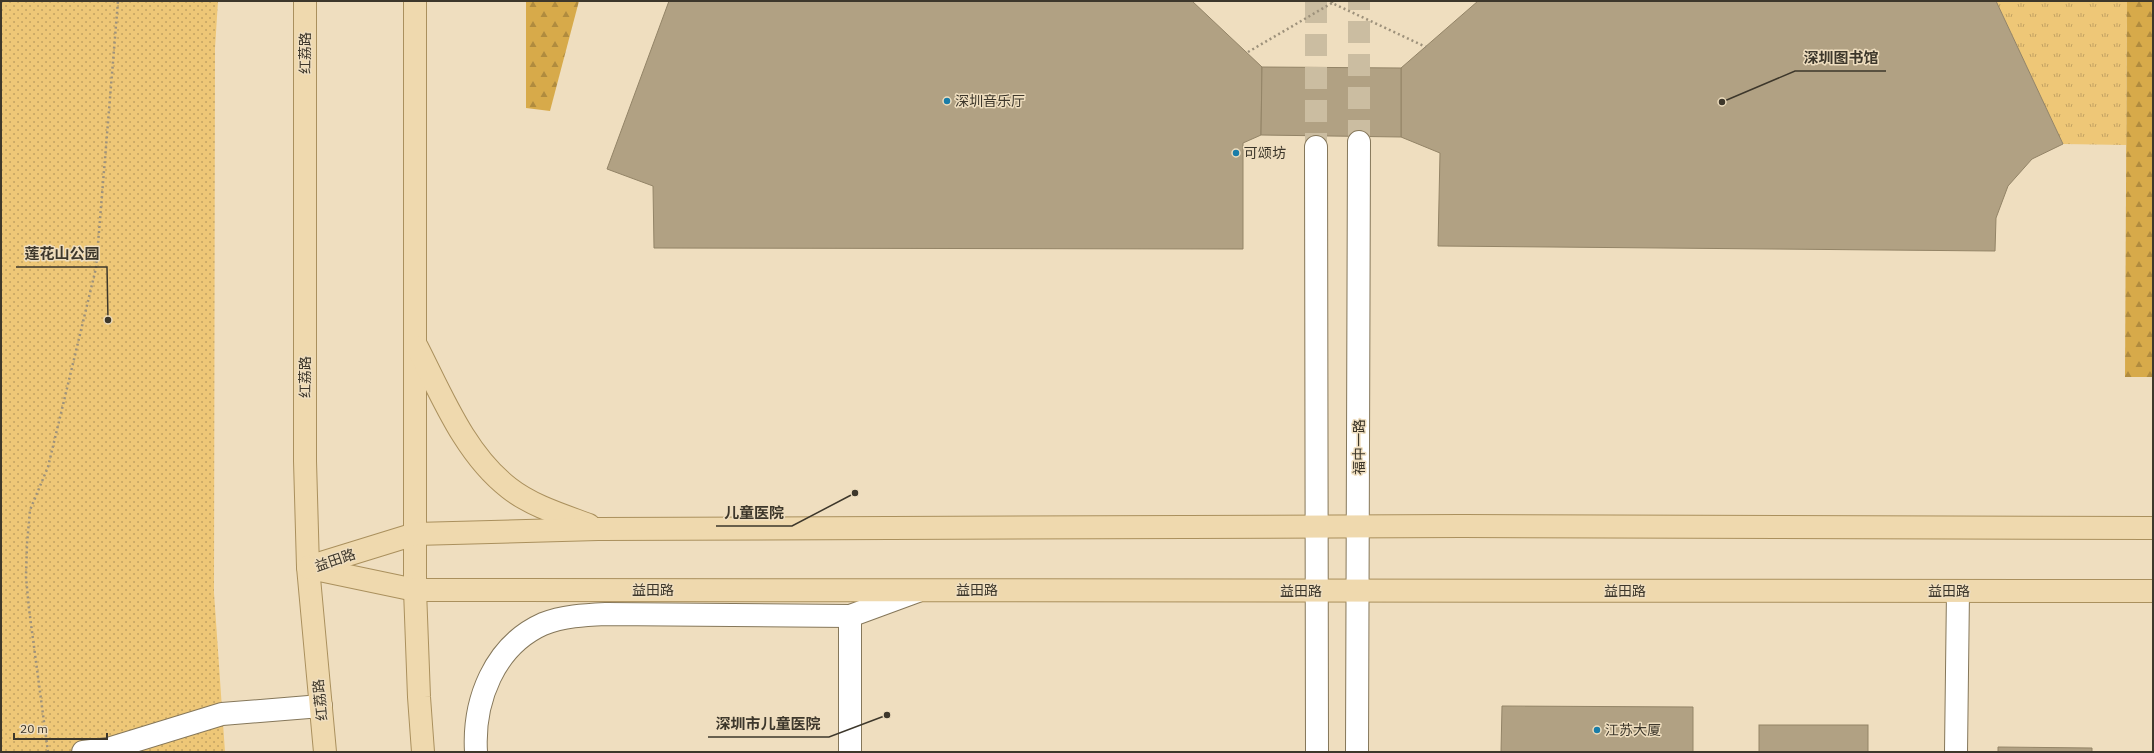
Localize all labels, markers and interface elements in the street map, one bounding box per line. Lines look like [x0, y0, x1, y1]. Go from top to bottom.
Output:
street label: 红荔路 [296, 32, 314, 74]
callout: 深圳图书馆 [1795, 44, 1886, 71]
text: 深圳图书馆 [1803, 48, 1879, 67]
place label: 深圳音乐厅 [955, 92, 1025, 110]
marker: 深圳音乐厅 [942, 96, 952, 106]
place label: 可颂坊 [1244, 144, 1286, 162]
marker: 可颂坊 [1231, 148, 1241, 158]
callout: 莲花山公园 [16, 240, 107, 267]
text: 莲花山公园 [24, 244, 100, 263]
street label: 红荔路 [296, 356, 314, 398]
street label: 福中一路 [1350, 419, 1368, 475]
callout: 儿童医院 [716, 499, 792, 526]
text: 儿童医院 [724, 503, 784, 522]
street label: 益田路 [312, 545, 358, 575]
street label: 益田路 [632, 581, 674, 599]
street label: 益田路 [956, 581, 998, 599]
street label: 益田路 [1280, 582, 1322, 600]
street label: 益田路 [1604, 582, 1646, 600]
street label: 益田路 [1928, 582, 1970, 600]
street label: 红荔路 [309, 678, 331, 722]
callout: 深圳市儿童医院 [708, 710, 829, 737]
text: 深圳市儿童医院 [715, 714, 821, 733]
scale bar [14, 715, 107, 741]
text: 20 m [20, 721, 48, 736]
place label: 江苏大厦 [1605, 721, 1661, 739]
marker: 江苏大厦 [1592, 725, 1602, 735]

